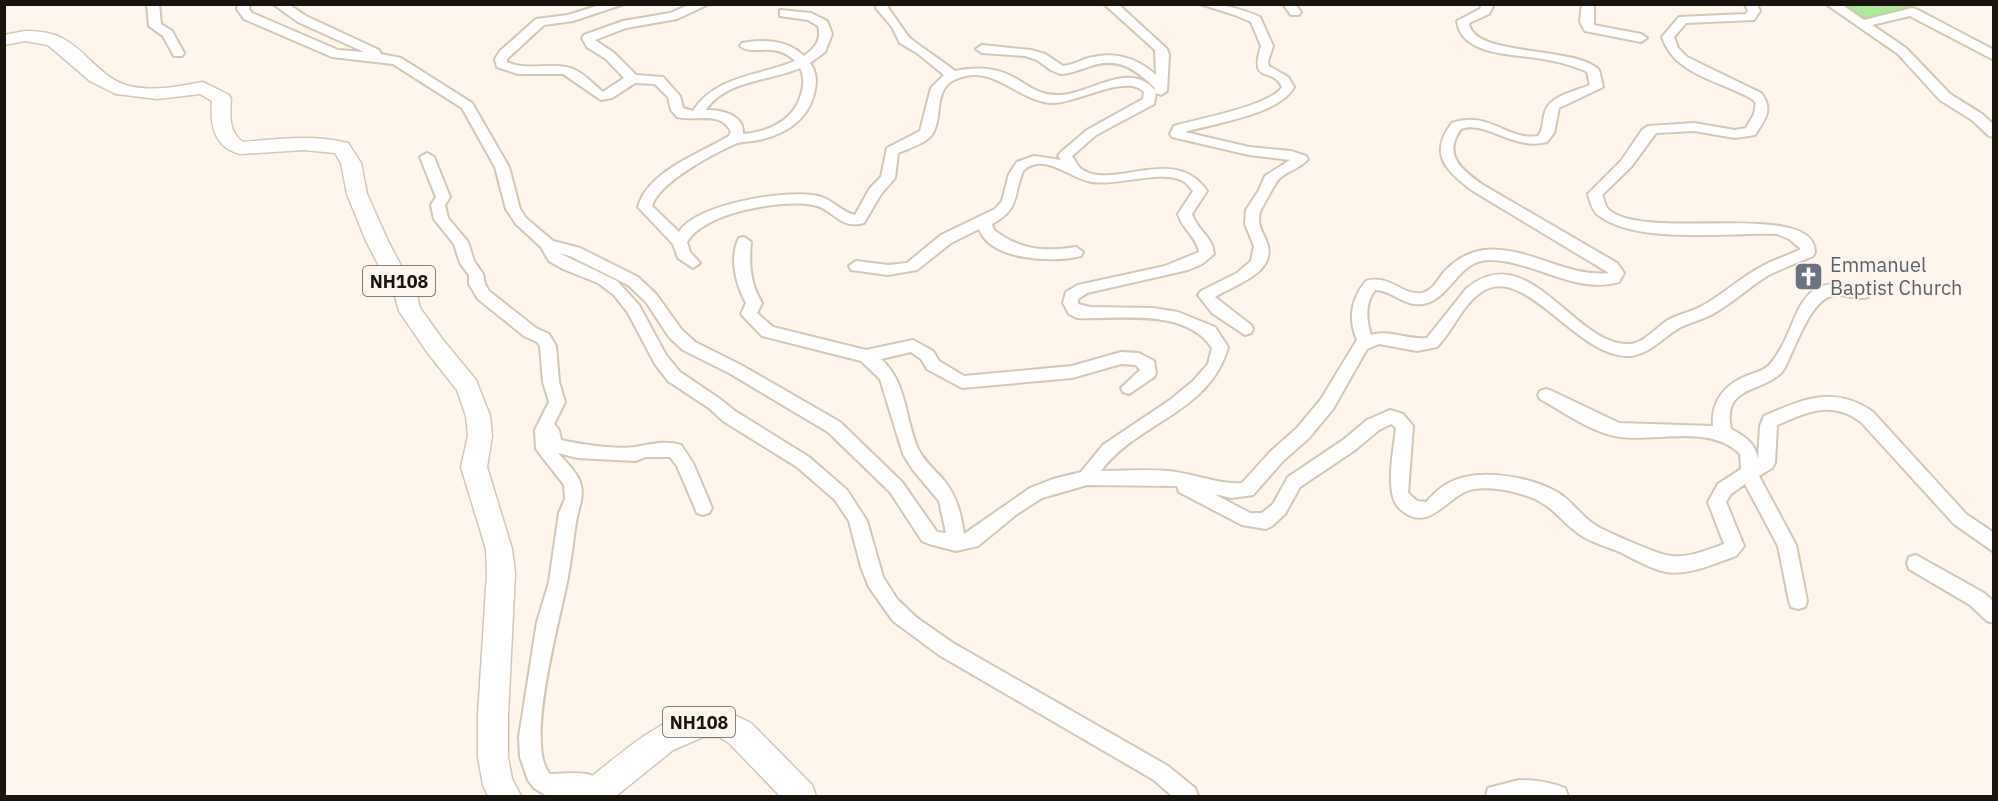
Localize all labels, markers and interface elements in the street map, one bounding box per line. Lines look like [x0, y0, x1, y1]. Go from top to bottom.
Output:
place label: Emmanuel Baptist Church [1830, 251, 1962, 301]
church icon: Emmanuel Baptist Church [1793, 260, 1825, 292]
road number: NH108 [363, 266, 435, 296]
road number: NH108 [663, 707, 735, 737]

